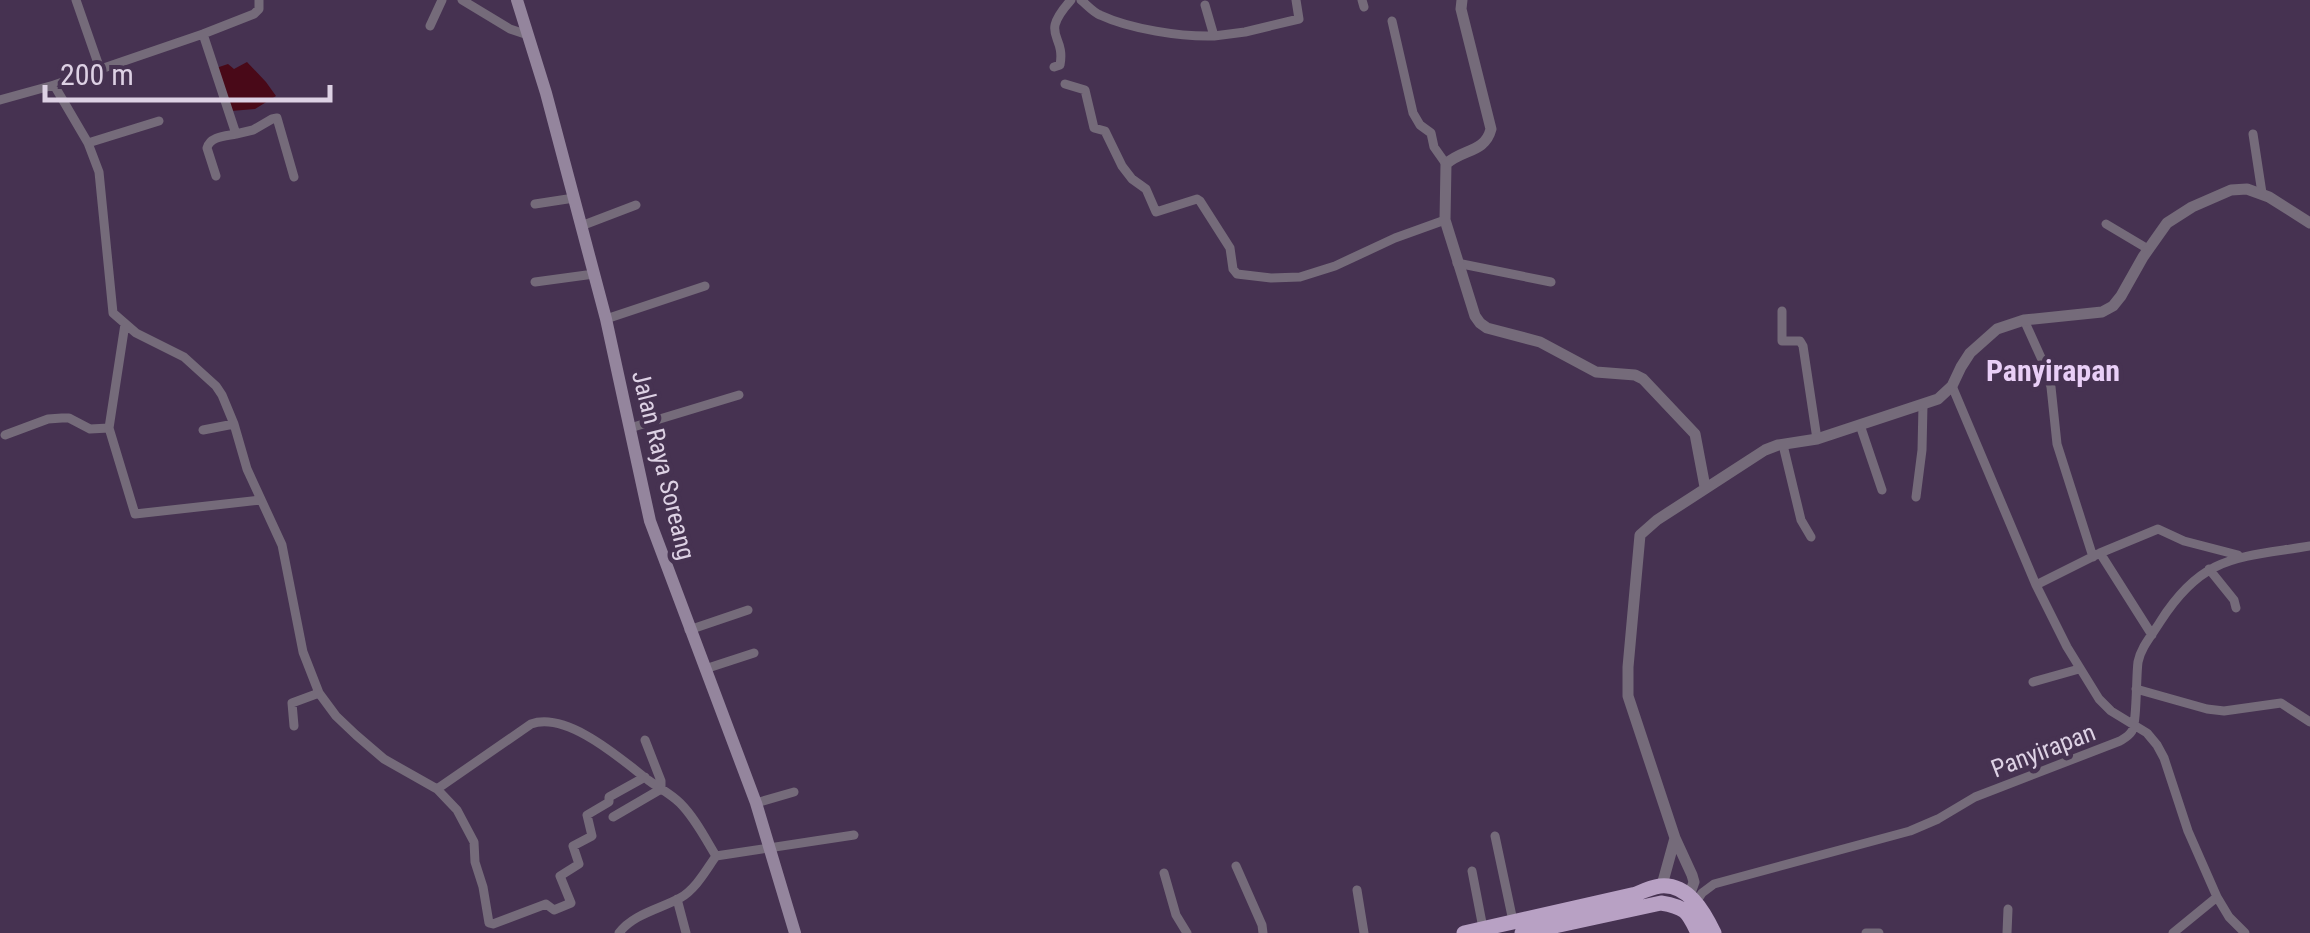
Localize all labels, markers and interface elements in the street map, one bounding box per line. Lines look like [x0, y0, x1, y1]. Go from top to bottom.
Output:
scale bar [45, 40, 330, 102]
text: 200 m [60, 57, 134, 92]
district label: Panyirapan [1986, 353, 2120, 388]
street label: Jalan Raya Soreang [626, 368, 701, 563]
street label: Panyirapan [1987, 717, 2099, 784]

